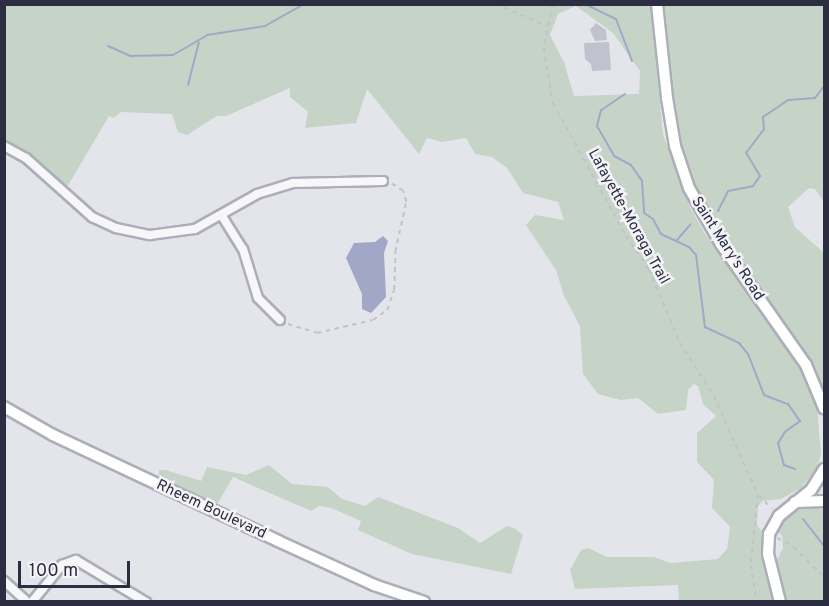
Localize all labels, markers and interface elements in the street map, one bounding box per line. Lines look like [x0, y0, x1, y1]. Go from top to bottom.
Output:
street label: Lafayette-Moraga Trail [583, 146, 673, 288]
street label: Saint Mary's Road [687, 194, 767, 304]
street label: Rheem Boulevard [153, 477, 269, 543]
scale bar [21, 549, 134, 587]
text: 100 m [29, 560, 78, 583]

